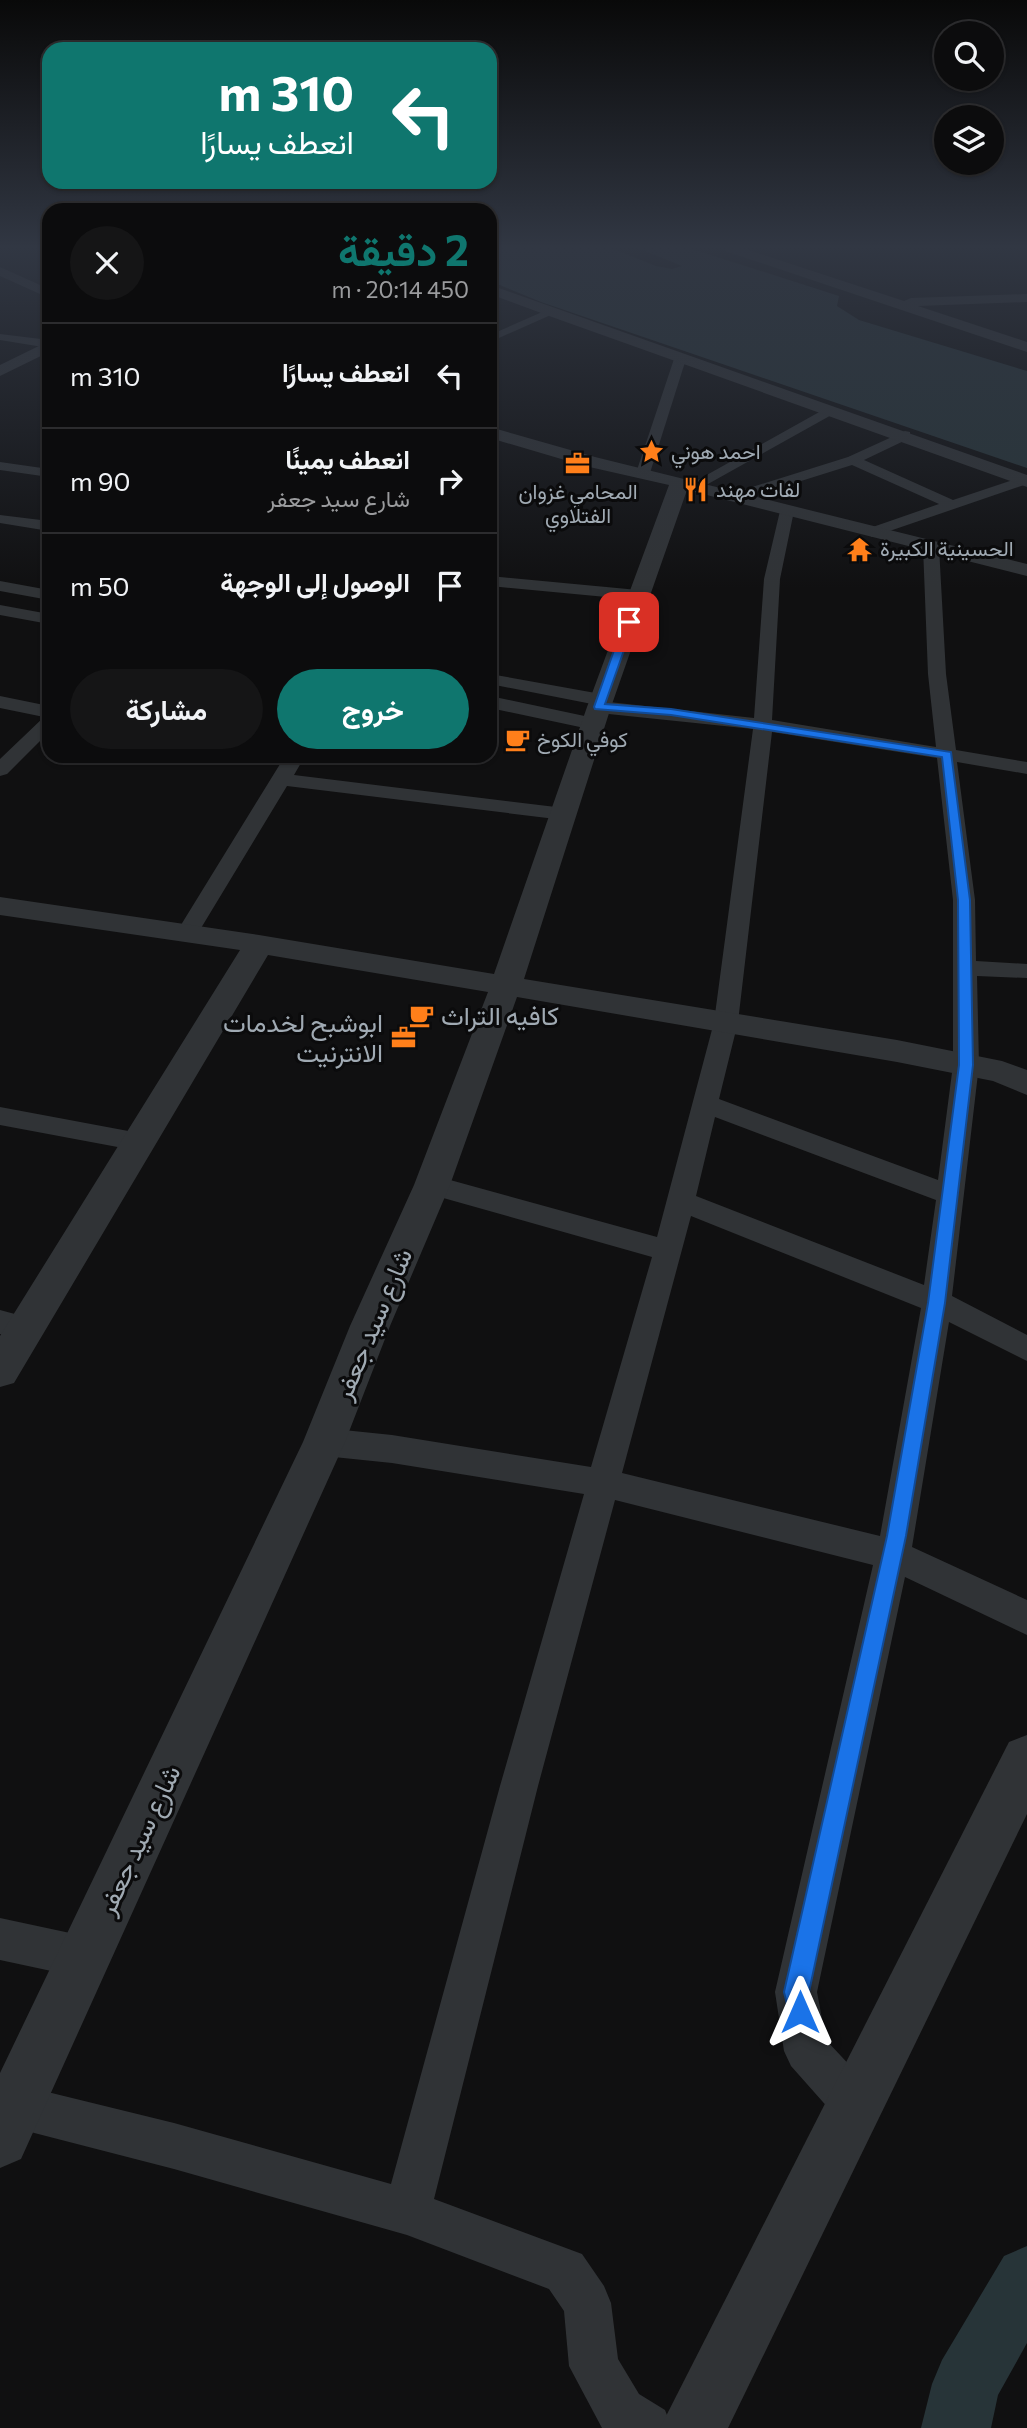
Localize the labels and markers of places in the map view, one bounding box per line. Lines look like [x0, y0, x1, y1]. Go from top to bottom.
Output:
place icon: احمد هوني [637, 438, 665, 466]
place label: احمد هوني [671, 438, 761, 469]
office icon: المحامي غزوان الفتلاوي [564, 449, 592, 477]
restaurant icon: لفات مهند [682, 476, 710, 504]
place label: لفات مهند [716, 476, 800, 503]
place label: المحامي غزوان الفتلاوي [518, 478, 638, 533]
temple icon: الحسينية الكبيرة [846, 535, 874, 563]
place label: الحسينية الكبيرة [880, 535, 1014, 562]
pin [599, 592, 659, 652]
cafe icon: كوفي الكوخ [503, 726, 531, 754]
place label: كوفي الكوخ [537, 726, 628, 757]
place label: كافيه التراث [441, 999, 559, 1032]
cafe icon: كافيه التراث [407, 1002, 435, 1030]
place label: ابوشبح لخدمات الانترنيت [223, 1006, 383, 1069]
office icon: ابوشبح لخدمات الانترنيت [389, 1024, 417, 1052]

